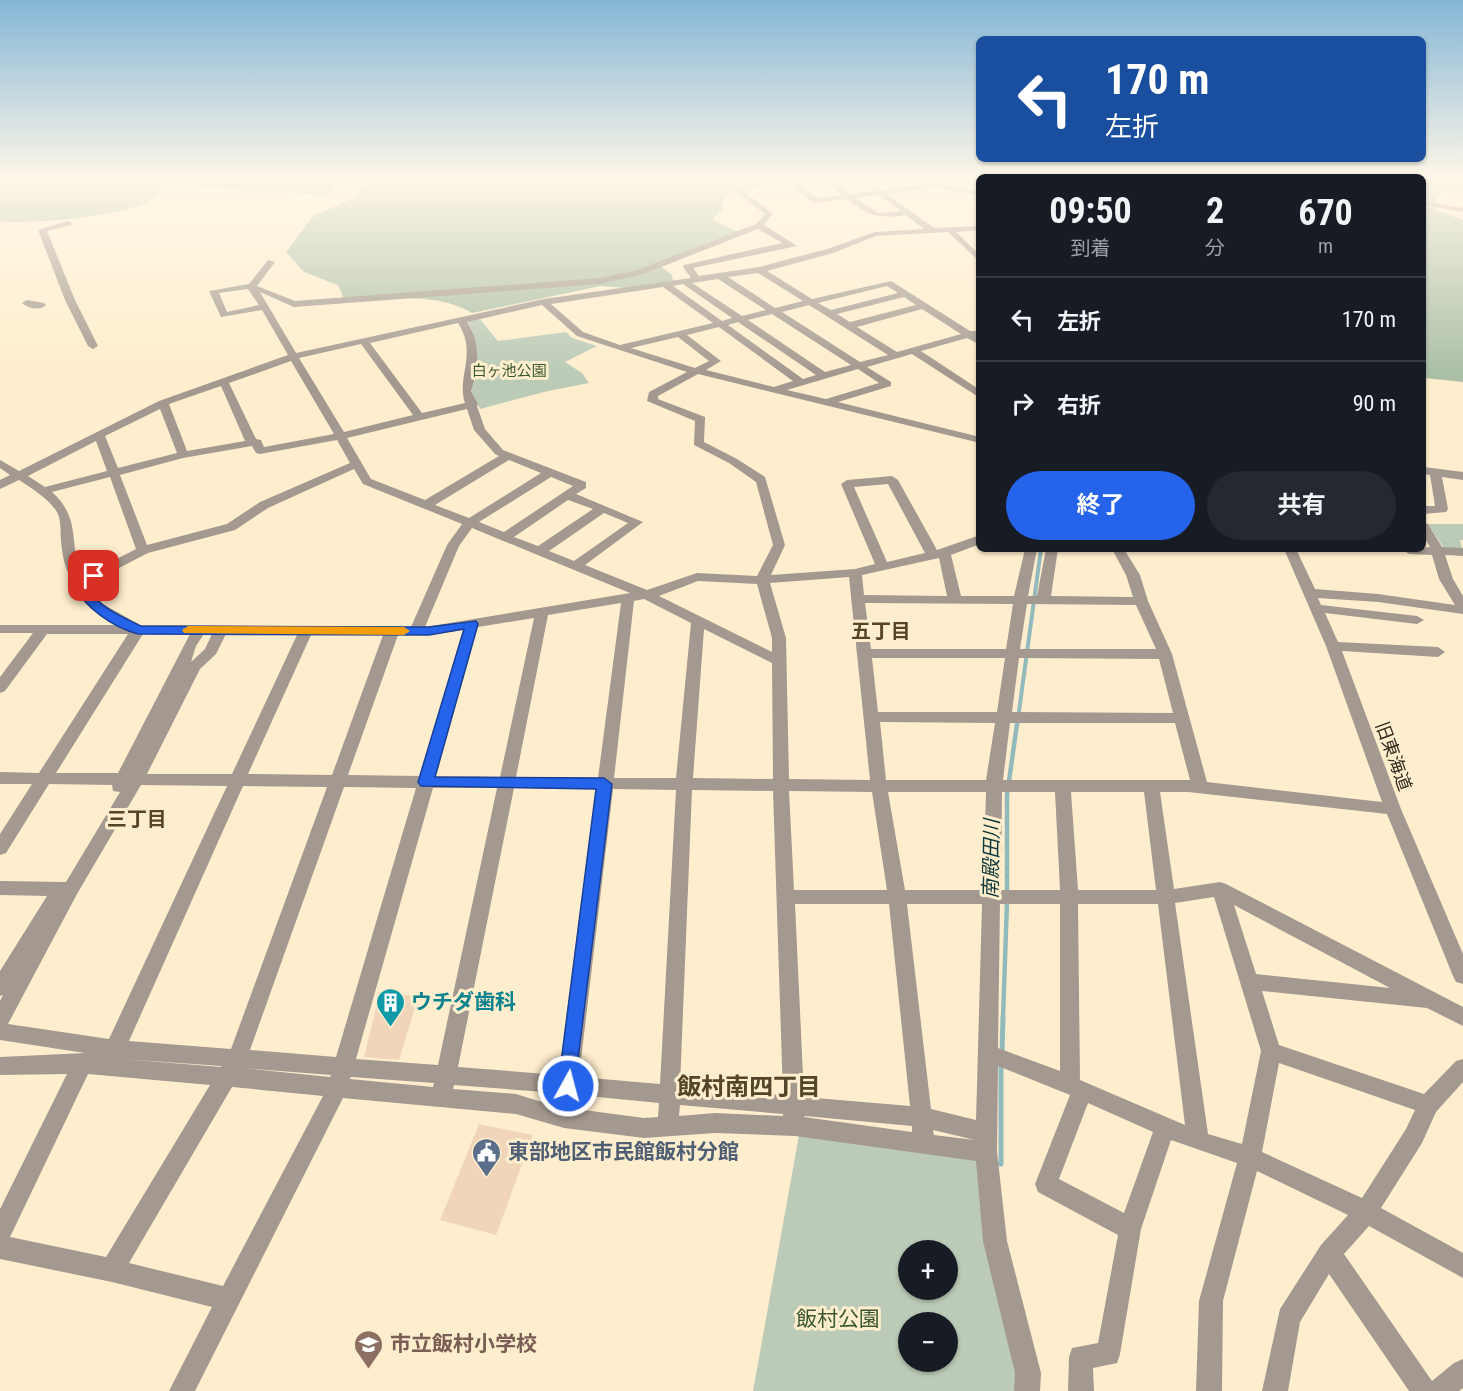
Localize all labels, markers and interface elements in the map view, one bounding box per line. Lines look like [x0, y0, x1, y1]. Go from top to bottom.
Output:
text: 170 m [1105, 55, 1210, 104]
icon: left [1006, 60, 1084, 138]
text: 左折 [1105, 111, 1159, 143]
text: 09:50 [1049, 190, 1132, 232]
text: 2 [1206, 190, 1224, 232]
text: 670 [1298, 192, 1353, 234]
text: m [1318, 234, 1333, 258]
text: 到着 [1071, 236, 1111, 260]
text: 分 [1205, 236, 1225, 260]
icon: left [1006, 303, 1039, 336]
text: 170 m [1342, 307, 1396, 332]
text: 左折 [1057, 309, 1101, 334]
park label: 白ヶ池公園 [471, 362, 547, 380]
icon: right [1006, 387, 1039, 420]
text: 90 m [1353, 391, 1396, 416]
text: 右折 [1057, 393, 1101, 418]
button: 終了 [1006, 471, 1195, 540]
button: 共有 [1207, 471, 1396, 540]
pin [68, 550, 119, 601]
icon: arrive [77, 559, 110, 592]
district label: 五丁目 [851, 619, 911, 643]
street label: 旧東海道 [1372, 719, 1416, 793]
district label: 三丁目 [107, 807, 167, 831]
water label: 南殿田川 [978, 817, 1004, 899]
building icon: ウチダ歯科 [374, 986, 406, 1028]
place label: ウチダ歯科 [411, 990, 516, 1014]
position arrow [536, 1054, 600, 1118]
district label: 飯村南四丁目 [677, 1073, 821, 1101]
public building icon: 東部地区市民館飯村分館 [471, 1136, 503, 1178]
place label: 東部地区市民館飯村分館 [508, 1140, 739, 1164]
map controls [898, 1240, 958, 1372]
button: + [898, 1240, 958, 1300]
park label: 飯村公園 [796, 1307, 880, 1331]
button: − [898, 1312, 958, 1372]
school or university icon: 市立飯村小学校 [353, 1328, 385, 1370]
place label: 市立飯村小学校 [390, 1332, 537, 1356]

